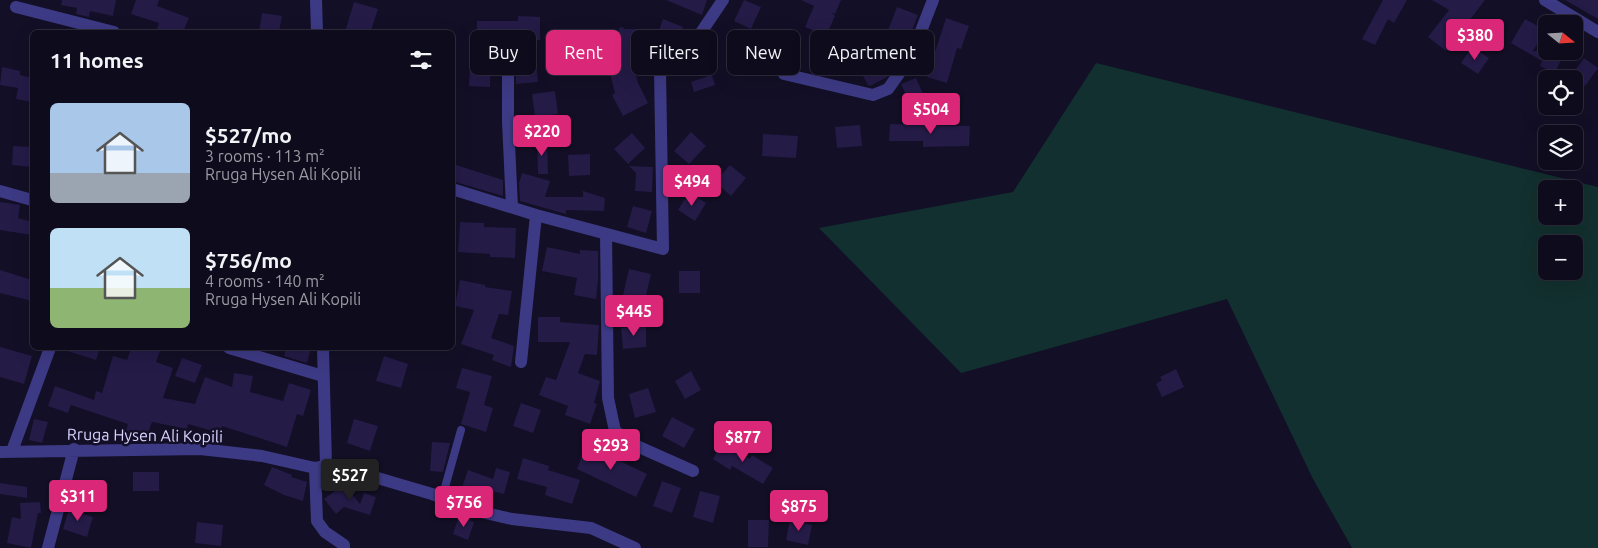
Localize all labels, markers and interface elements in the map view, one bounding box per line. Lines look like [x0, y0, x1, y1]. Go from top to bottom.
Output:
north arrow [1538, 15, 1582, 60]
map controls [1538, 15, 1583, 280]
pin: $380 [1445, 18, 1505, 61]
text: $380 [1457, 26, 1493, 44]
chip: Buy [470, 30, 536, 75]
chip: Rent [546, 30, 621, 75]
chip: Filters [631, 30, 717, 75]
chip: New [727, 30, 800, 75]
chip: Apartment [810, 30, 934, 75]
icon: filters [407, 46, 435, 74]
text: 11 homes [50, 48, 144, 72]
button: locate [1538, 70, 1583, 115]
pin: $504 [901, 92, 961, 135]
text: $504 [913, 100, 949, 118]
pin: $220 [512, 114, 572, 157]
text: $220 [524, 122, 560, 140]
icon: home [90, 123, 150, 183]
text: $527/mo [205, 123, 292, 147]
button: layers [1538, 125, 1583, 170]
text: 3 rooms · 113 m² [205, 147, 325, 165]
pin: $494 [662, 164, 722, 207]
text: Rruga Hysen Ali Kopili [205, 165, 361, 183]
text: $494 [674, 172, 710, 190]
button: + [1538, 180, 1583, 225]
button: − [1538, 235, 1583, 280]
icon: home [90, 248, 150, 308]
text: $756/mo [205, 248, 292, 272]
text: 4 rooms · 140 m² [205, 272, 325, 290]
text: Rruga Hysen Ali Kopili [205, 290, 361, 308]
pin: $445 [604, 294, 664, 337]
text: $445 [616, 302, 652, 320]
pin: $877 [713, 420, 773, 463]
street label: Rruga Hysen Ali Kopili [67, 425, 223, 445]
pin: $293 [581, 428, 641, 471]
text: $877 [725, 428, 761, 446]
text: $293 [593, 436, 629, 454]
pin: $527 [320, 458, 380, 501]
text: $527 [332, 466, 368, 484]
pin: $311 [48, 480, 108, 522]
pin: $756 [434, 486, 494, 528]
text: $311 [60, 487, 96, 505]
pin: $875 [769, 490, 829, 532]
text: $756 [446, 493, 482, 511]
text: $875 [781, 497, 817, 515]

